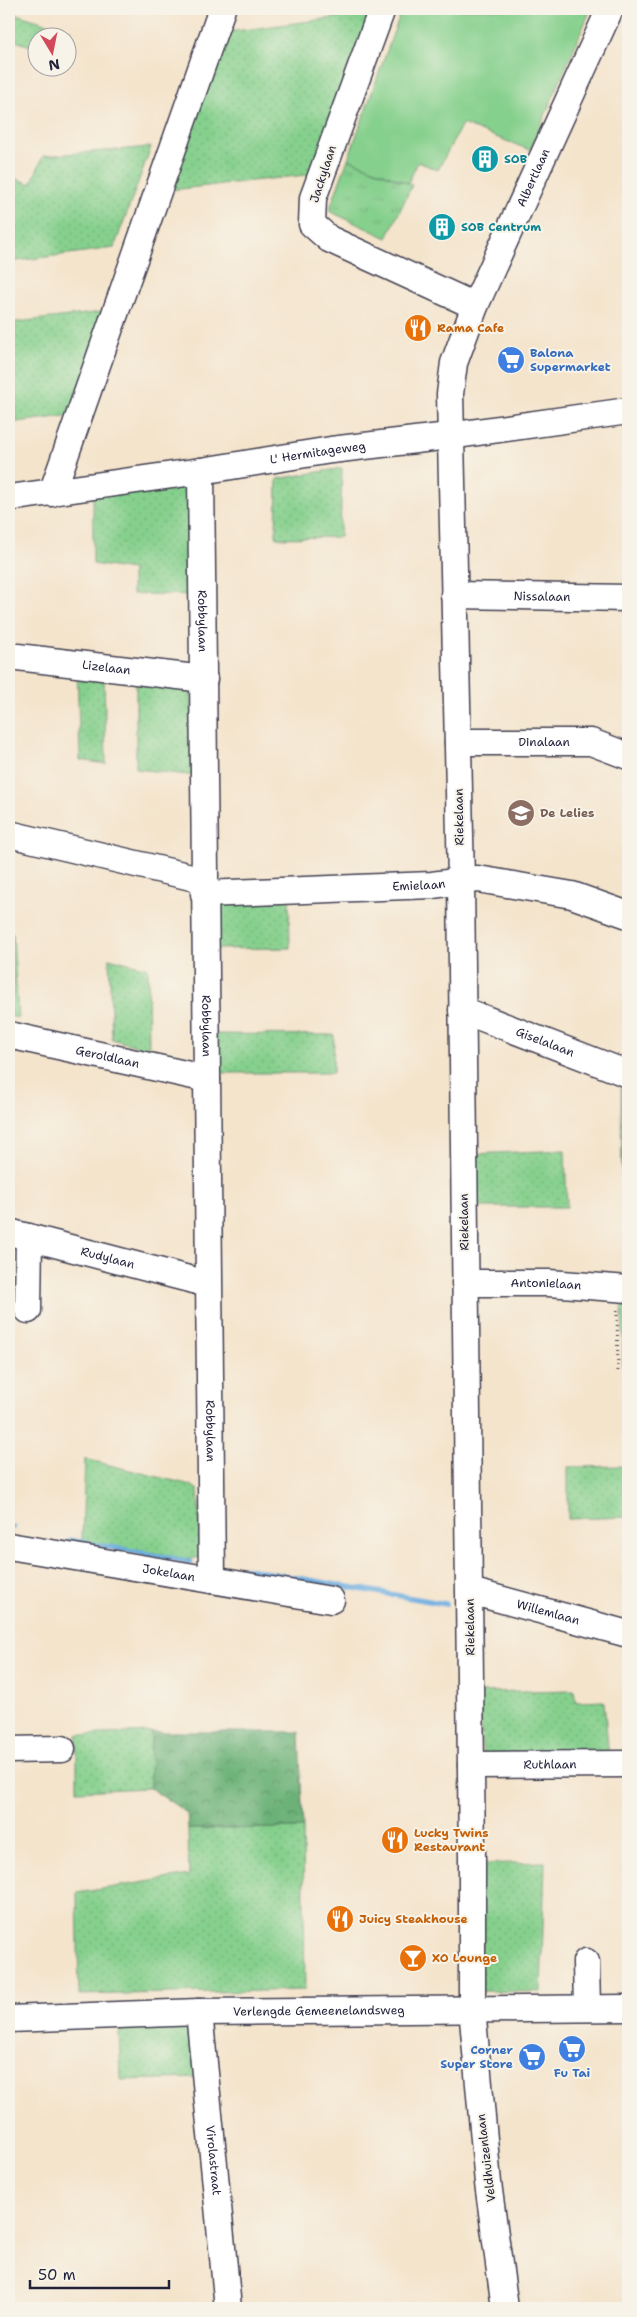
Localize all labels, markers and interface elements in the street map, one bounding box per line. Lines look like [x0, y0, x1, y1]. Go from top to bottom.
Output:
north arrow [28, 28, 78, 78]
text: N [47, 55, 61, 75]
street label: Jackylaan [306, 143, 340, 205]
building icon: SOB [470, 144, 500, 174]
street label: Albertlaan [513, 146, 553, 209]
place label: SOB [504, 151, 528, 167]
building icon: SOB Centrum [427, 212, 457, 242]
place label: SOB Centrum [461, 219, 541, 235]
restaurant icon: Rama Cafe [403, 313, 433, 343]
place label: Rama Cafe [437, 320, 504, 336]
supermarket icon: Balona Supermarket [496, 345, 526, 375]
place label: Balona Supermarket [530, 345, 611, 375]
street label: L' Hermitageweg [269, 438, 367, 468]
street label: Nissalaan [513, 588, 571, 605]
street label: Robbylaan [194, 590, 211, 652]
street label: Lizelaan [81, 657, 131, 678]
street label: Dinalaan [518, 734, 570, 750]
street label: Riekelaan [451, 788, 467, 846]
school or university icon: De Lelies [506, 798, 536, 828]
place label: De Lelies [540, 805, 594, 821]
street label: Emielaan [392, 875, 446, 895]
street label: Robbylaan [198, 995, 215, 1057]
street label: Giselalaan [513, 1023, 577, 1061]
street label: Geroldlaan [74, 1042, 141, 1072]
street label: Riekelaan [456, 1193, 472, 1251]
street label: Rudylaan [79, 1243, 136, 1272]
street label: Antonielaan [511, 1275, 582, 1293]
street label: Robbylaan [202, 1400, 219, 1462]
street label: Jokelaan [141, 1560, 196, 1585]
street label: Willemlaan [515, 1596, 582, 1628]
street label: Riekelaan [462, 1598, 478, 1656]
street label: Ruthlaan [523, 1756, 577, 1773]
restaurant icon: Lucky Twins Restaurant [380, 1825, 410, 1855]
place label: Lucky Twins Restaurant [414, 1825, 489, 1855]
restaurant icon: Juicy Steakhouse [325, 1904, 355, 1934]
place label: Juicy Steakhouse [359, 1911, 468, 1927]
bar icon: XO Lounge [398, 1943, 428, 1973]
place label: XO Lounge [432, 1950, 497, 1966]
street label: Verlengde Gemeenelandsweg [233, 2002, 405, 2020]
supermarket icon: Fu Tai [557, 2034, 587, 2064]
place label: Corner Super Store [440, 2042, 514, 2072]
supermarket icon: Corner Super Store [517, 2042, 547, 2072]
place label: Fu Tai [554, 2065, 591, 2081]
street label: Veldhuizenlaan [473, 2113, 499, 2203]
street label: Virolastraat [202, 2124, 225, 2196]
scale bar [30, 2257, 169, 2289]
text: 50 m [38, 2265, 76, 2285]

